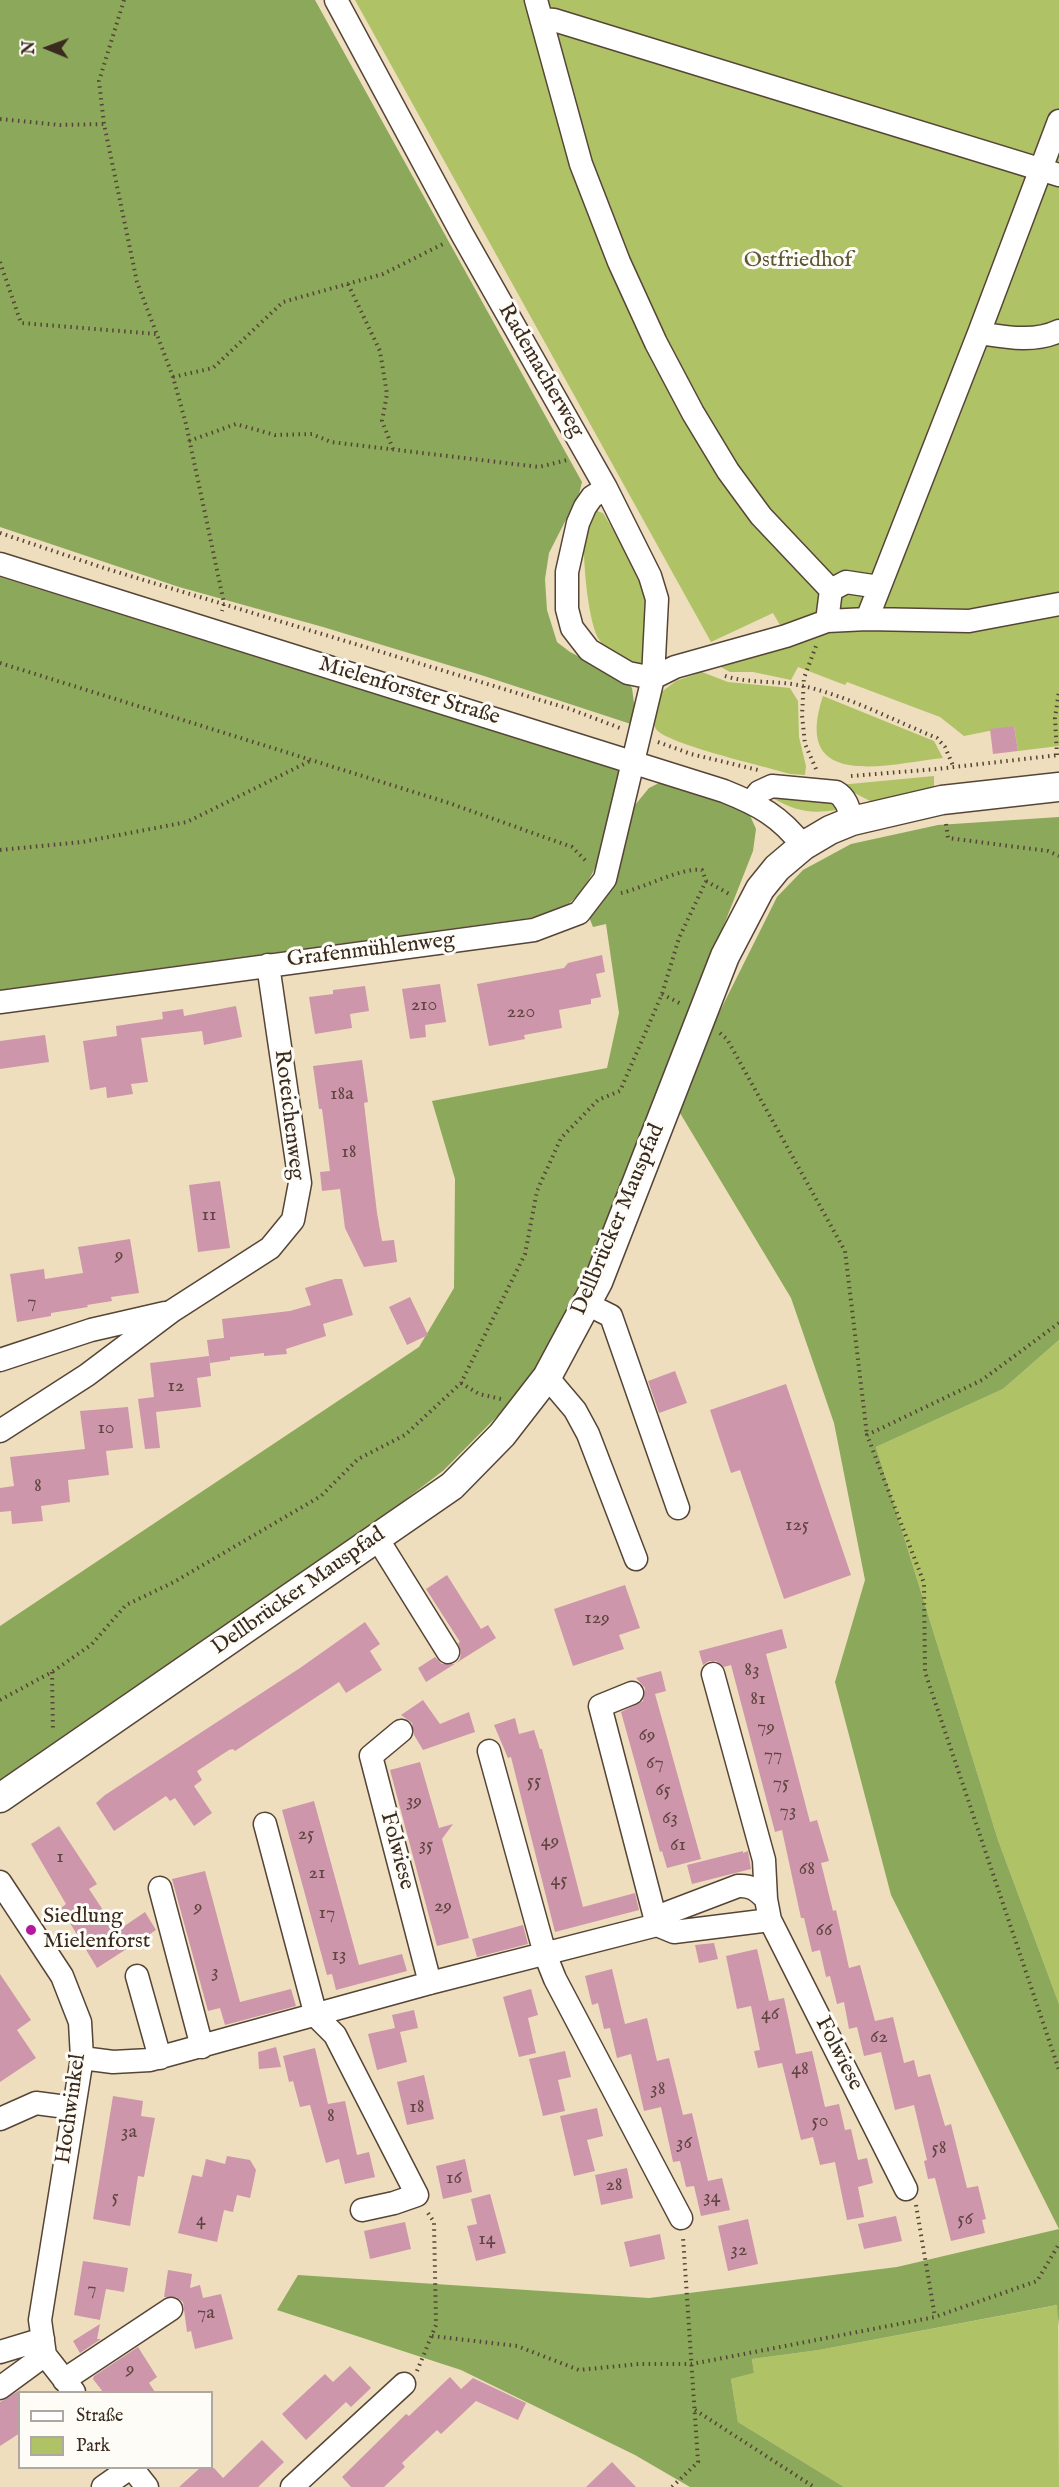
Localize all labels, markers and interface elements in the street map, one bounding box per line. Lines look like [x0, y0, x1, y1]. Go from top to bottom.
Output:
north arrow [18, 18, 78, 78]
text: N [20, 41, 40, 55]
park label: Ostfriedhof [744, 248, 852, 274]
street label: Rademacherweg [491, 299, 589, 443]
street label: Mielenforster Straße [315, 652, 503, 732]
street label: Grafenmühlenweg [286, 928, 456, 974]
house number: 210 [411, 994, 437, 1018]
house number: 220 [507, 1001, 535, 1025]
street label: Roteichenweg [267, 1048, 309, 1182]
house number: 18a [330, 1083, 354, 1107]
street label: Dellbrücker Mauspfad [567, 1120, 671, 1320]
house number: 18 [341, 1141, 357, 1165]
house number: 11 [202, 1204, 216, 1228]
house number: 9 [115, 1244, 123, 1268]
house number: 7 [27, 1291, 37, 1315]
house number: 12 [168, 1375, 184, 1399]
house number: 10 [97, 1417, 115, 1441]
house number: 8 [34, 1475, 42, 1499]
house number: 125 [785, 1514, 809, 1538]
street label: Dellbrücker Mauspfad [207, 1522, 391, 1662]
house number: 129 [584, 1607, 610, 1631]
house number: 83 [744, 1659, 760, 1683]
house number: 81 [750, 1688, 766, 1712]
house number: 79 [757, 1716, 775, 1740]
house number: 69 [638, 1724, 656, 1748]
house number: 77 [764, 1744, 782, 1768]
house number: 67 [646, 1752, 664, 1776]
house number: 55 [527, 1770, 541, 1794]
house number: 75 [773, 1772, 789, 1796]
house number: 65 [655, 1779, 671, 1803]
house number: 39 [406, 1790, 422, 1814]
house number: 73 [780, 1800, 796, 1824]
house number: 63 [662, 1807, 678, 1831]
street label: Folwiese [373, 1809, 419, 1893]
house number: 25 [298, 1823, 314, 1847]
house number: 49 [541, 1830, 559, 1854]
house number: 35 [419, 1834, 433, 1858]
house number: 61 [670, 1834, 686, 1858]
house number: 1 [56, 1846, 64, 1870]
house number: 68 [799, 1858, 815, 1882]
house number: 21 [309, 1862, 325, 1886]
house number: 45 [551, 1869, 567, 1893]
house number: 29 [434, 1895, 452, 1919]
house number: 9 [194, 1896, 202, 1920]
house number: 17 [319, 1902, 335, 1926]
place label: Siedlung Mielenforst [43, 1904, 150, 1956]
house number: 66 [816, 1919, 832, 1943]
marker: Siedlung Mielenforst [24, 1923, 38, 1937]
house number: 13 [332, 1944, 346, 1968]
house number: 3 [211, 1961, 219, 1985]
house number: 46 [761, 2003, 779, 2027]
street label: Folwiese [808, 2013, 868, 2095]
house number: 62 [870, 2026, 888, 2050]
street label: Hochwinkel [51, 2052, 93, 2166]
house number: 48 [791, 2058, 809, 2082]
house number: 38 [650, 2078, 666, 2102]
house number: 18 [409, 2096, 425, 2120]
house number: 8 [327, 2105, 335, 2129]
house number: 50 [812, 2110, 828, 2134]
house number: 3a [121, 2121, 137, 2145]
house number: 36 [676, 2132, 692, 2156]
house number: 58 [931, 2137, 947, 2161]
house number: 16 [446, 2167, 462, 2191]
house number: 28 [605, 2174, 623, 2198]
house number: 5 [111, 2186, 119, 2210]
house number: 34 [703, 2186, 721, 2210]
house number: 56 [957, 2208, 973, 2232]
house number: 4 [196, 2209, 206, 2233]
house number: 14 [478, 2228, 496, 2252]
house number: 32 [731, 2239, 747, 2263]
house number: 7 [87, 2278, 97, 2302]
house number: 7a [197, 2302, 215, 2326]
house number: 9 [126, 2358, 134, 2382]
legend [18, 2391, 213, 2469]
text: Straße [76, 2405, 123, 2428]
text: Park [76, 2435, 110, 2458]

